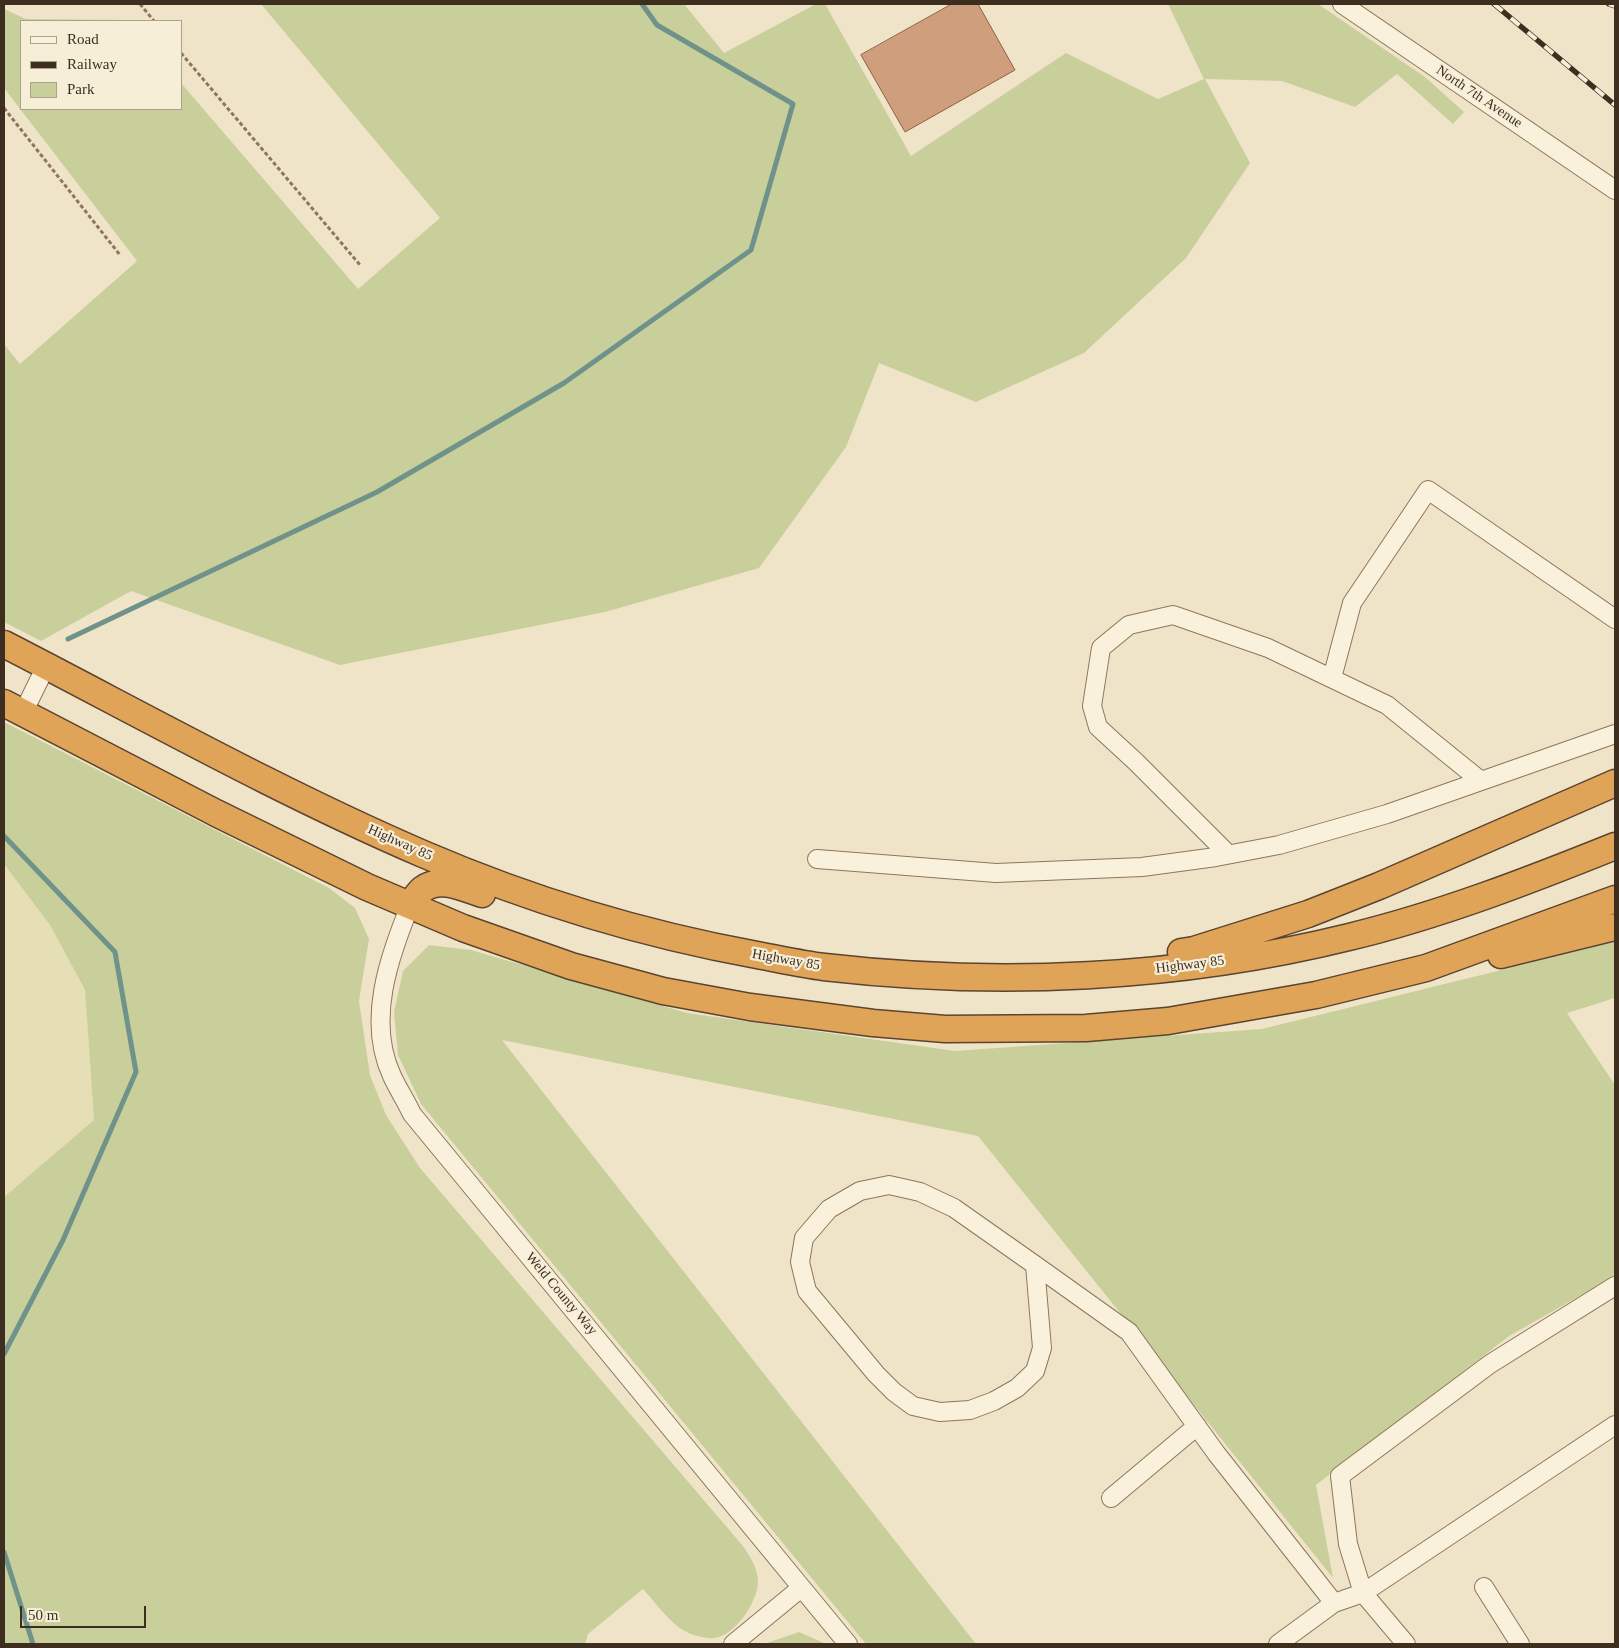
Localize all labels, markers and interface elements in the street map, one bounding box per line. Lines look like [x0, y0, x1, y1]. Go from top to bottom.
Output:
legend [20, 20, 182, 110]
text: Road [67, 31, 99, 47]
text: Railway [67, 56, 117, 72]
street label: North 7th Avenue [1433, 62, 1525, 132]
text: Park [67, 81, 95, 97]
street label: Highway 85 [365, 821, 435, 865]
street label: Highway 85 [751, 946, 821, 974]
street label: Highway 85 [1155, 952, 1225, 978]
street label: Weld County Way [522, 1249, 600, 1339]
scale bar [22, 1596, 149, 1628]
text: 50 m [28, 1607, 58, 1623]

